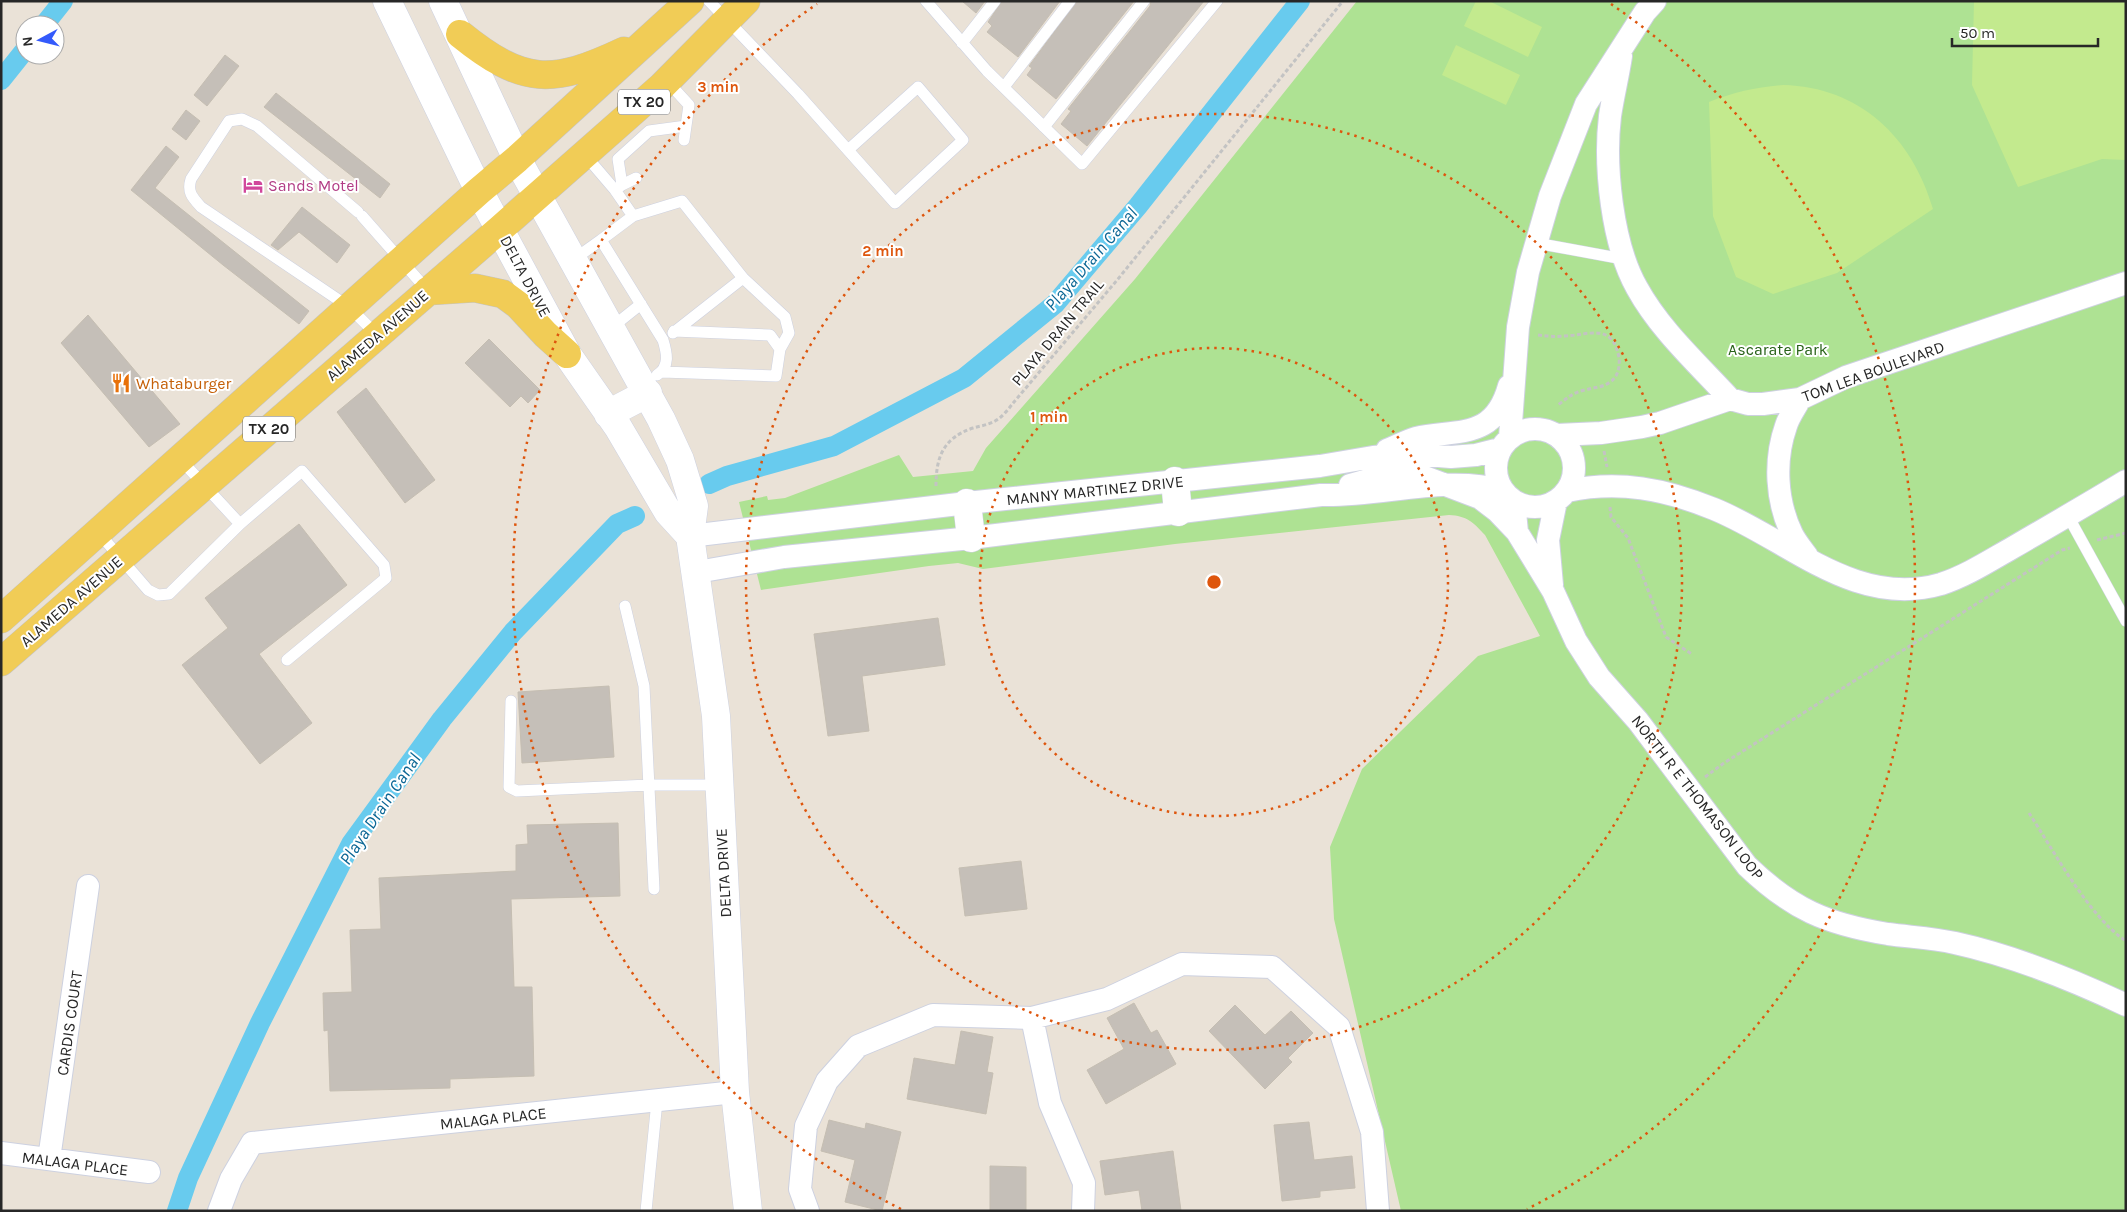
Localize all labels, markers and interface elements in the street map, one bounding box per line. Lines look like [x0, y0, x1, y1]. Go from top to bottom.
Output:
north arrow [15, 15, 65, 65]
scale bar [1952, 15, 2098, 47]
text: 50 m [1960, 24, 1995, 42]
text: N [19, 36, 37, 48]
text: 3 min [697, 78, 739, 96]
road number: TX 20 [618, 90, 670, 114]
hotel icon: Sands Motel [242, 174, 264, 196]
place label: Sands Motel [268, 176, 359, 195]
water label: Playa Drain Canal [1040, 202, 1142, 315]
street label: DELTA DRIVE [496, 232, 555, 320]
text: 2 min [862, 242, 904, 260]
street label: PLAYA DRAIN TRAIL [1007, 275, 1108, 390]
street label: ALAMEDA AVENUE [322, 286, 432, 385]
street label: TOM LEA BOULEVARD [1799, 337, 1947, 406]
park label: Ascarate Park [1728, 340, 1828, 359]
restaurant icon: Whataburger [110, 372, 132, 394]
place label: Whataburger [136, 374, 232, 393]
text: 1 min [1030, 408, 1068, 426]
road number: TX 20 [243, 416, 295, 442]
street label: MANNY MARTINEZ DRIVE [1005, 472, 1185, 509]
street label: ALAMEDA AVENUE [16, 552, 126, 651]
centre of rings [1205, 573, 1223, 591]
street label: NORTH R E THOMASON LOOP [1627, 711, 1768, 883]
water label: Playa Drain Canal [334, 749, 426, 869]
street label: DELTA DRIVE [712, 828, 735, 918]
street label: CARDIS COURT [53, 969, 86, 1077]
street label: MALAGA PLACE [439, 1103, 547, 1134]
street label: MALAGA PLACE [21, 1148, 129, 1179]

